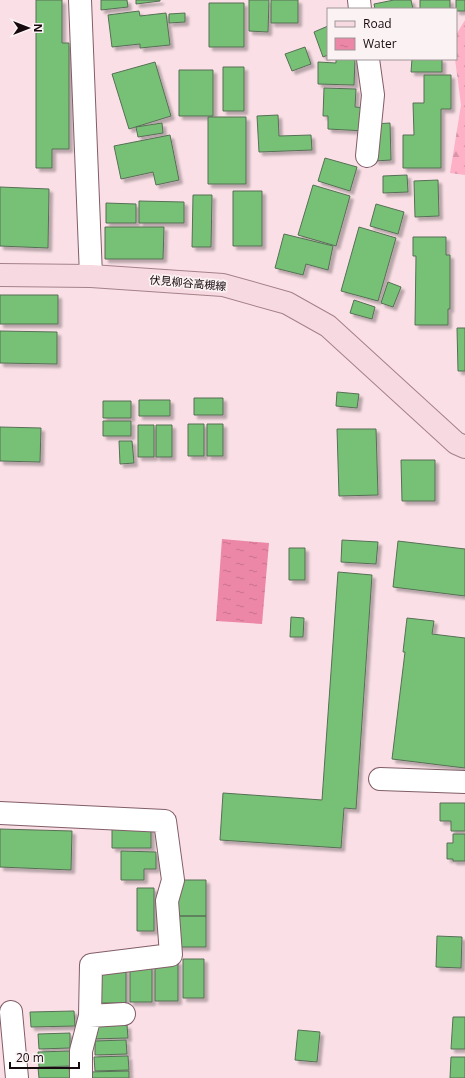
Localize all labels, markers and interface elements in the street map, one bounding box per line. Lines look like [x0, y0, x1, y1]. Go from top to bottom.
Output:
north arrow [8, 8, 48, 48]
legend [327, 8, 457, 60]
text: Road [363, 15, 392, 32]
text: N [31, 24, 46, 32]
text: Water [363, 35, 397, 52]
street label: 伏見柳谷高槻線 [149, 272, 227, 293]
scale bar [10, 1044, 79, 1070]
text: 20 m [16, 1049, 44, 1066]

